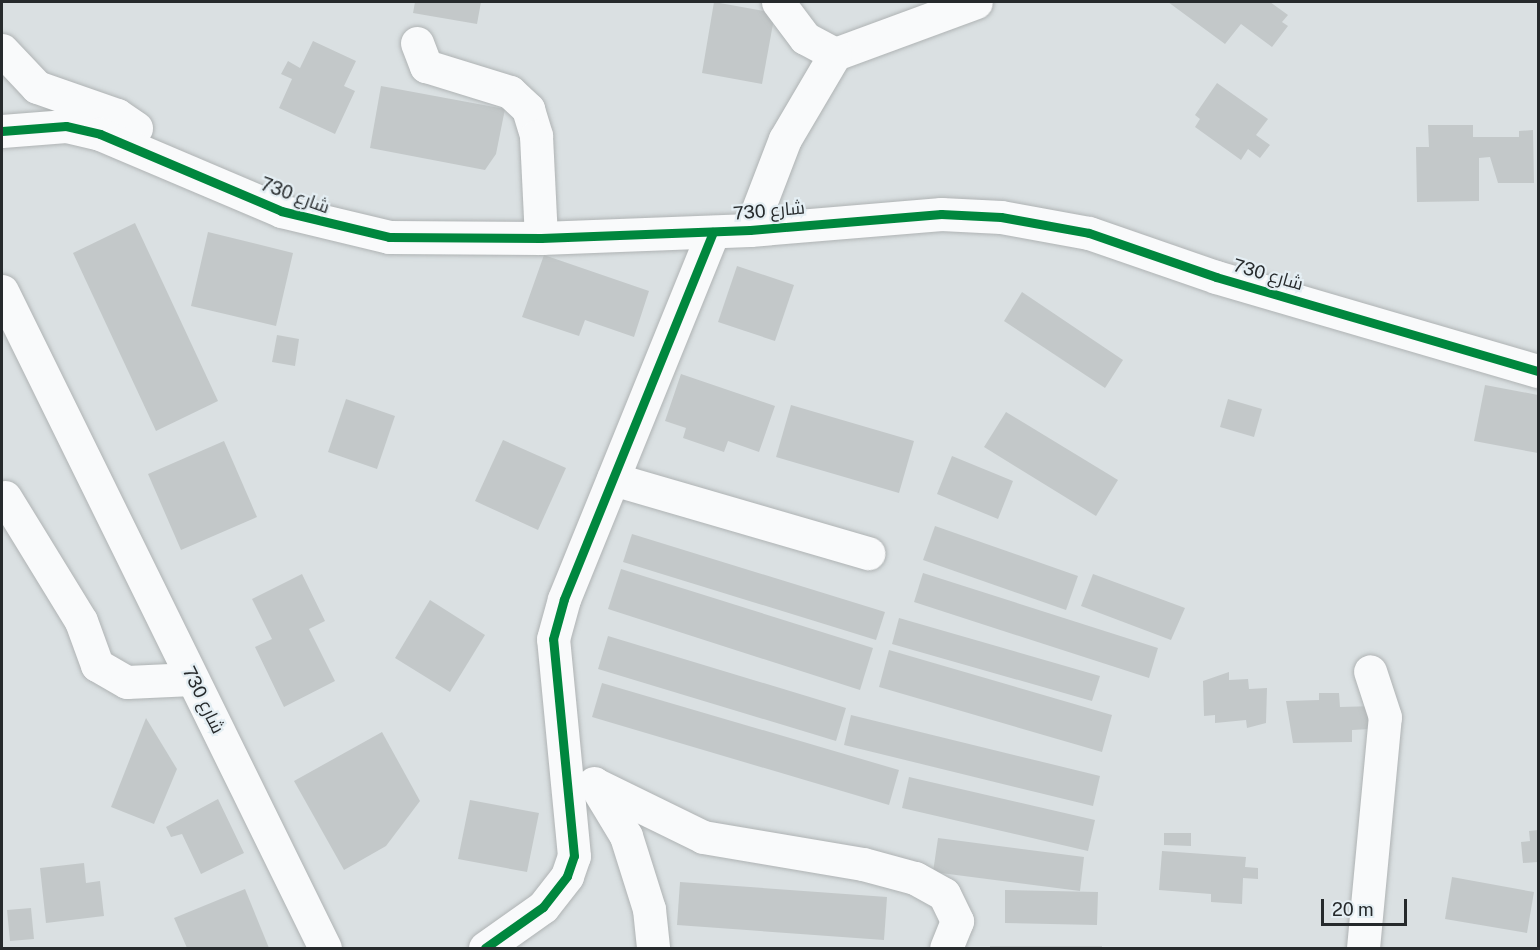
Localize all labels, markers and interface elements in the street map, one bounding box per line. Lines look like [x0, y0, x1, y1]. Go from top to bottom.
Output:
street label: شارع 730 [258, 174, 332, 218]
street label: شارع 730 [732, 197, 806, 225]
street label: شارع 730 [1230, 255, 1306, 295]
street label: شارع 730 [178, 663, 228, 737]
scale bar [1324, 887, 1410, 925]
text: 20 m [1332, 899, 1374, 920]

